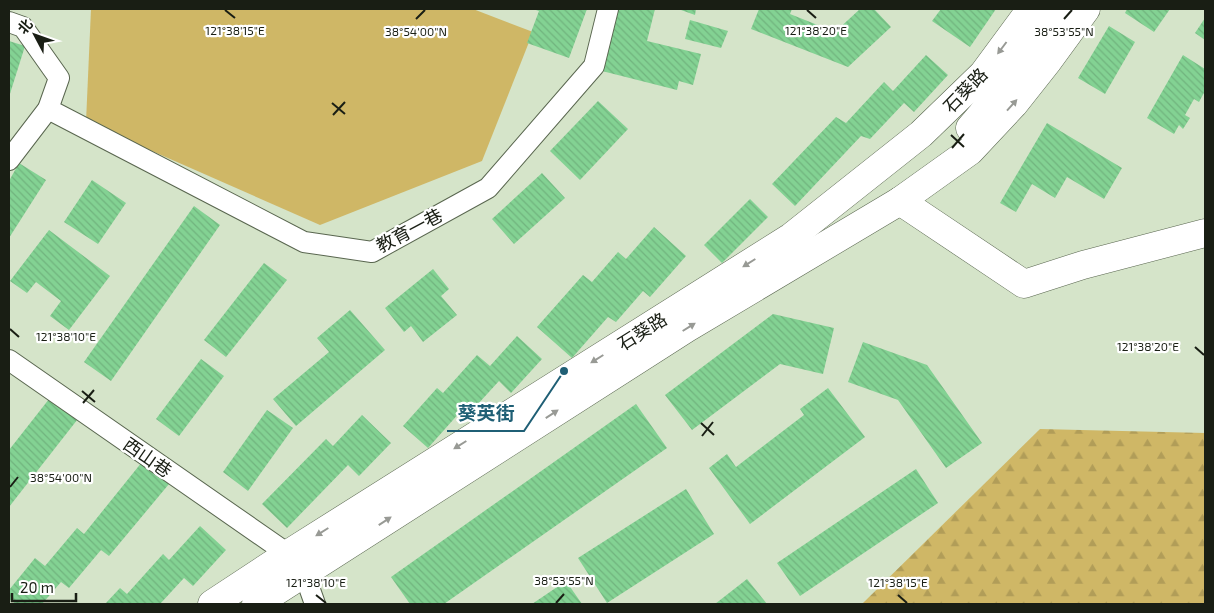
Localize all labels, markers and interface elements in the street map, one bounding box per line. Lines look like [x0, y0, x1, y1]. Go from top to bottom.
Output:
north arrow [10, 10, 60, 60]
text: 北 [14, 15, 36, 37]
text: 121°38'15"E [205, 23, 265, 37]
text: 121°38'20"E [785, 23, 847, 37]
text: 38°54'00"N [385, 24, 447, 38]
text: 38°53'55"N [1034, 24, 1094, 38]
one-way arrow [997, 41, 1007, 55]
street label: 石葵路 [938, 63, 992, 117]
one-way arrow [1007, 99, 1018, 112]
street label: 教育一巷 [372, 203, 446, 257]
one-way arrow [743, 258, 756, 267]
street label: 石葵路 [613, 307, 671, 355]
one-way arrow [682, 322, 695, 331]
text: 121°38'10"E [36, 329, 96, 343]
text: 121°38'20"E [1117, 339, 1179, 353]
one-way arrow [591, 354, 604, 363]
callout: 葵英街 [447, 397, 524, 431]
text: 葵英街 [457, 401, 515, 424]
one-way arrow [545, 409, 558, 419]
street label: 西山巷 [120, 433, 176, 481]
one-way arrow [453, 441, 466, 450]
text: 38°54'00"N [30, 470, 92, 484]
one-way arrow [379, 516, 392, 525]
one-way arrow [316, 527, 329, 537]
scale bar [12, 570, 76, 602]
text: 38°53'55"N [534, 573, 594, 587]
text: 121°38'10"E [286, 575, 346, 589]
text: 121°38'15"E [868, 575, 928, 589]
text: 20 m [20, 578, 54, 596]

